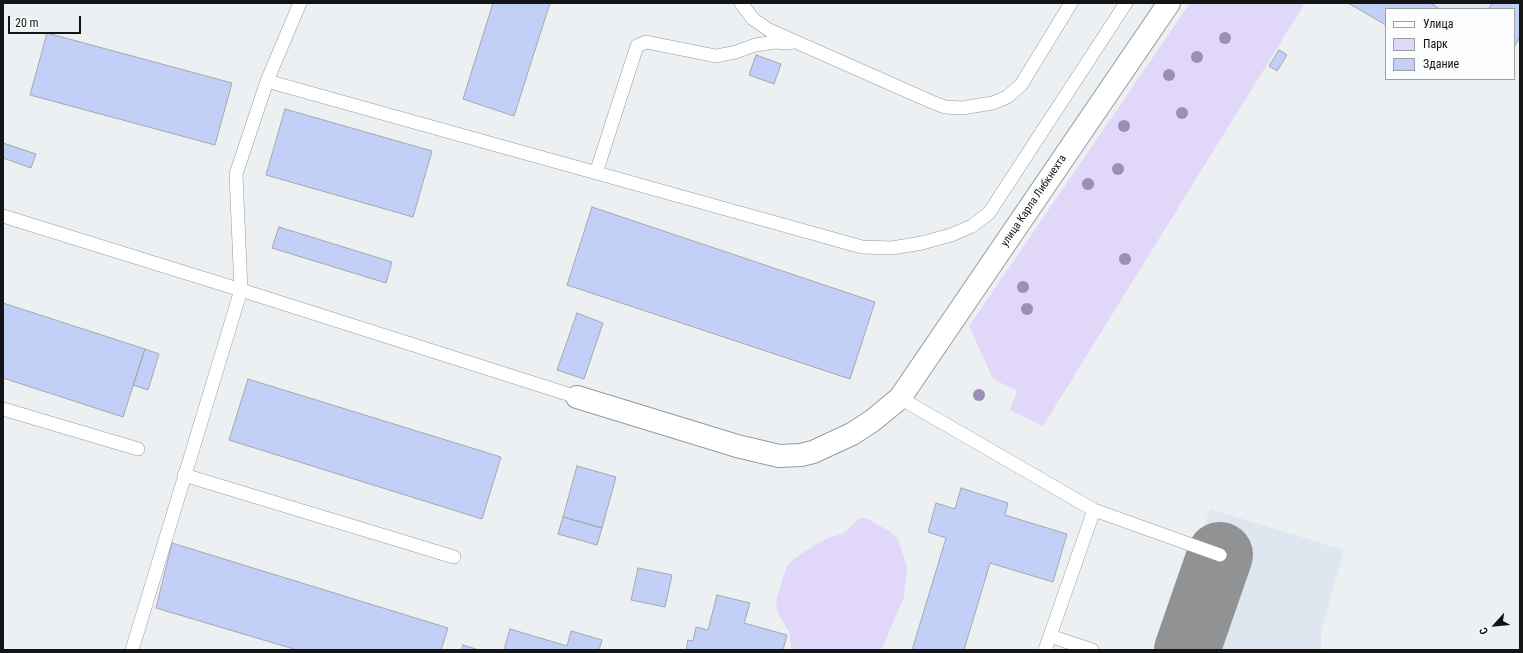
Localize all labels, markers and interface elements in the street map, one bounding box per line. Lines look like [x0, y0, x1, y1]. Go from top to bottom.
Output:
scale bar [10, 8, 83, 34]
legend [1385, 8, 1515, 80]
text: 20 m [15, 16, 39, 30]
text: Улица [1423, 17, 1453, 31]
text: Парк [1423, 37, 1448, 51]
text: Здание [1423, 57, 1459, 71]
street label: улица Карла Либкнехта [998, 153, 1070, 249]
north arrow [1475, 605, 1515, 645]
text: С [1477, 625, 1491, 636]

